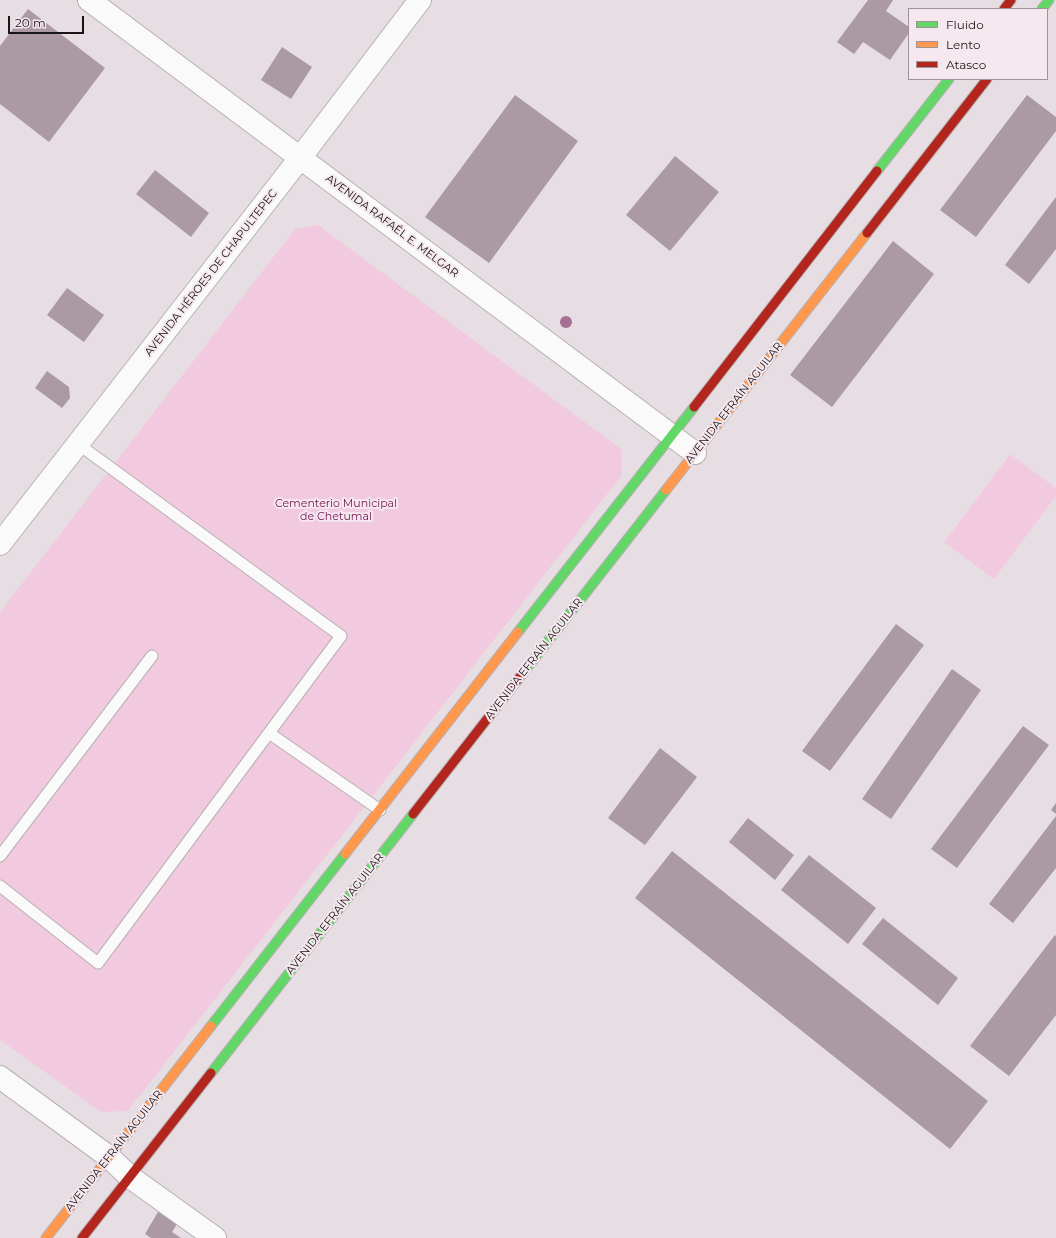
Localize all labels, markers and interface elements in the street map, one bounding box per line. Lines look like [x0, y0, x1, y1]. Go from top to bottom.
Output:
scale bar [10, 8, 86, 34]
legend [908, 8, 1048, 80]
text: 20 m [15, 15, 46, 30]
text: Fluido [946, 17, 984, 32]
text: Lento [946, 37, 981, 52]
text: Atasco [946, 57, 986, 72]
street label: AVENIDA RAFAÉL E. MELGAR [323, 172, 461, 280]
street label: AVENIDA HÉROES DE CHAPULTEPEC [142, 187, 280, 359]
street label: AVENIDA EFRAÍN AGUILAR [683, 340, 785, 466]
park label: Cementerio Municipal de Chetumal [275, 497, 397, 523]
street label: AVENIDA EFRAÍN AGUILAR [483, 596, 585, 722]
street label: AVENIDA EFRAÍN AGUILAR [284, 851, 386, 977]
street label: AVENIDA EFRAÍN AGUILAR [63, 1088, 165, 1214]

